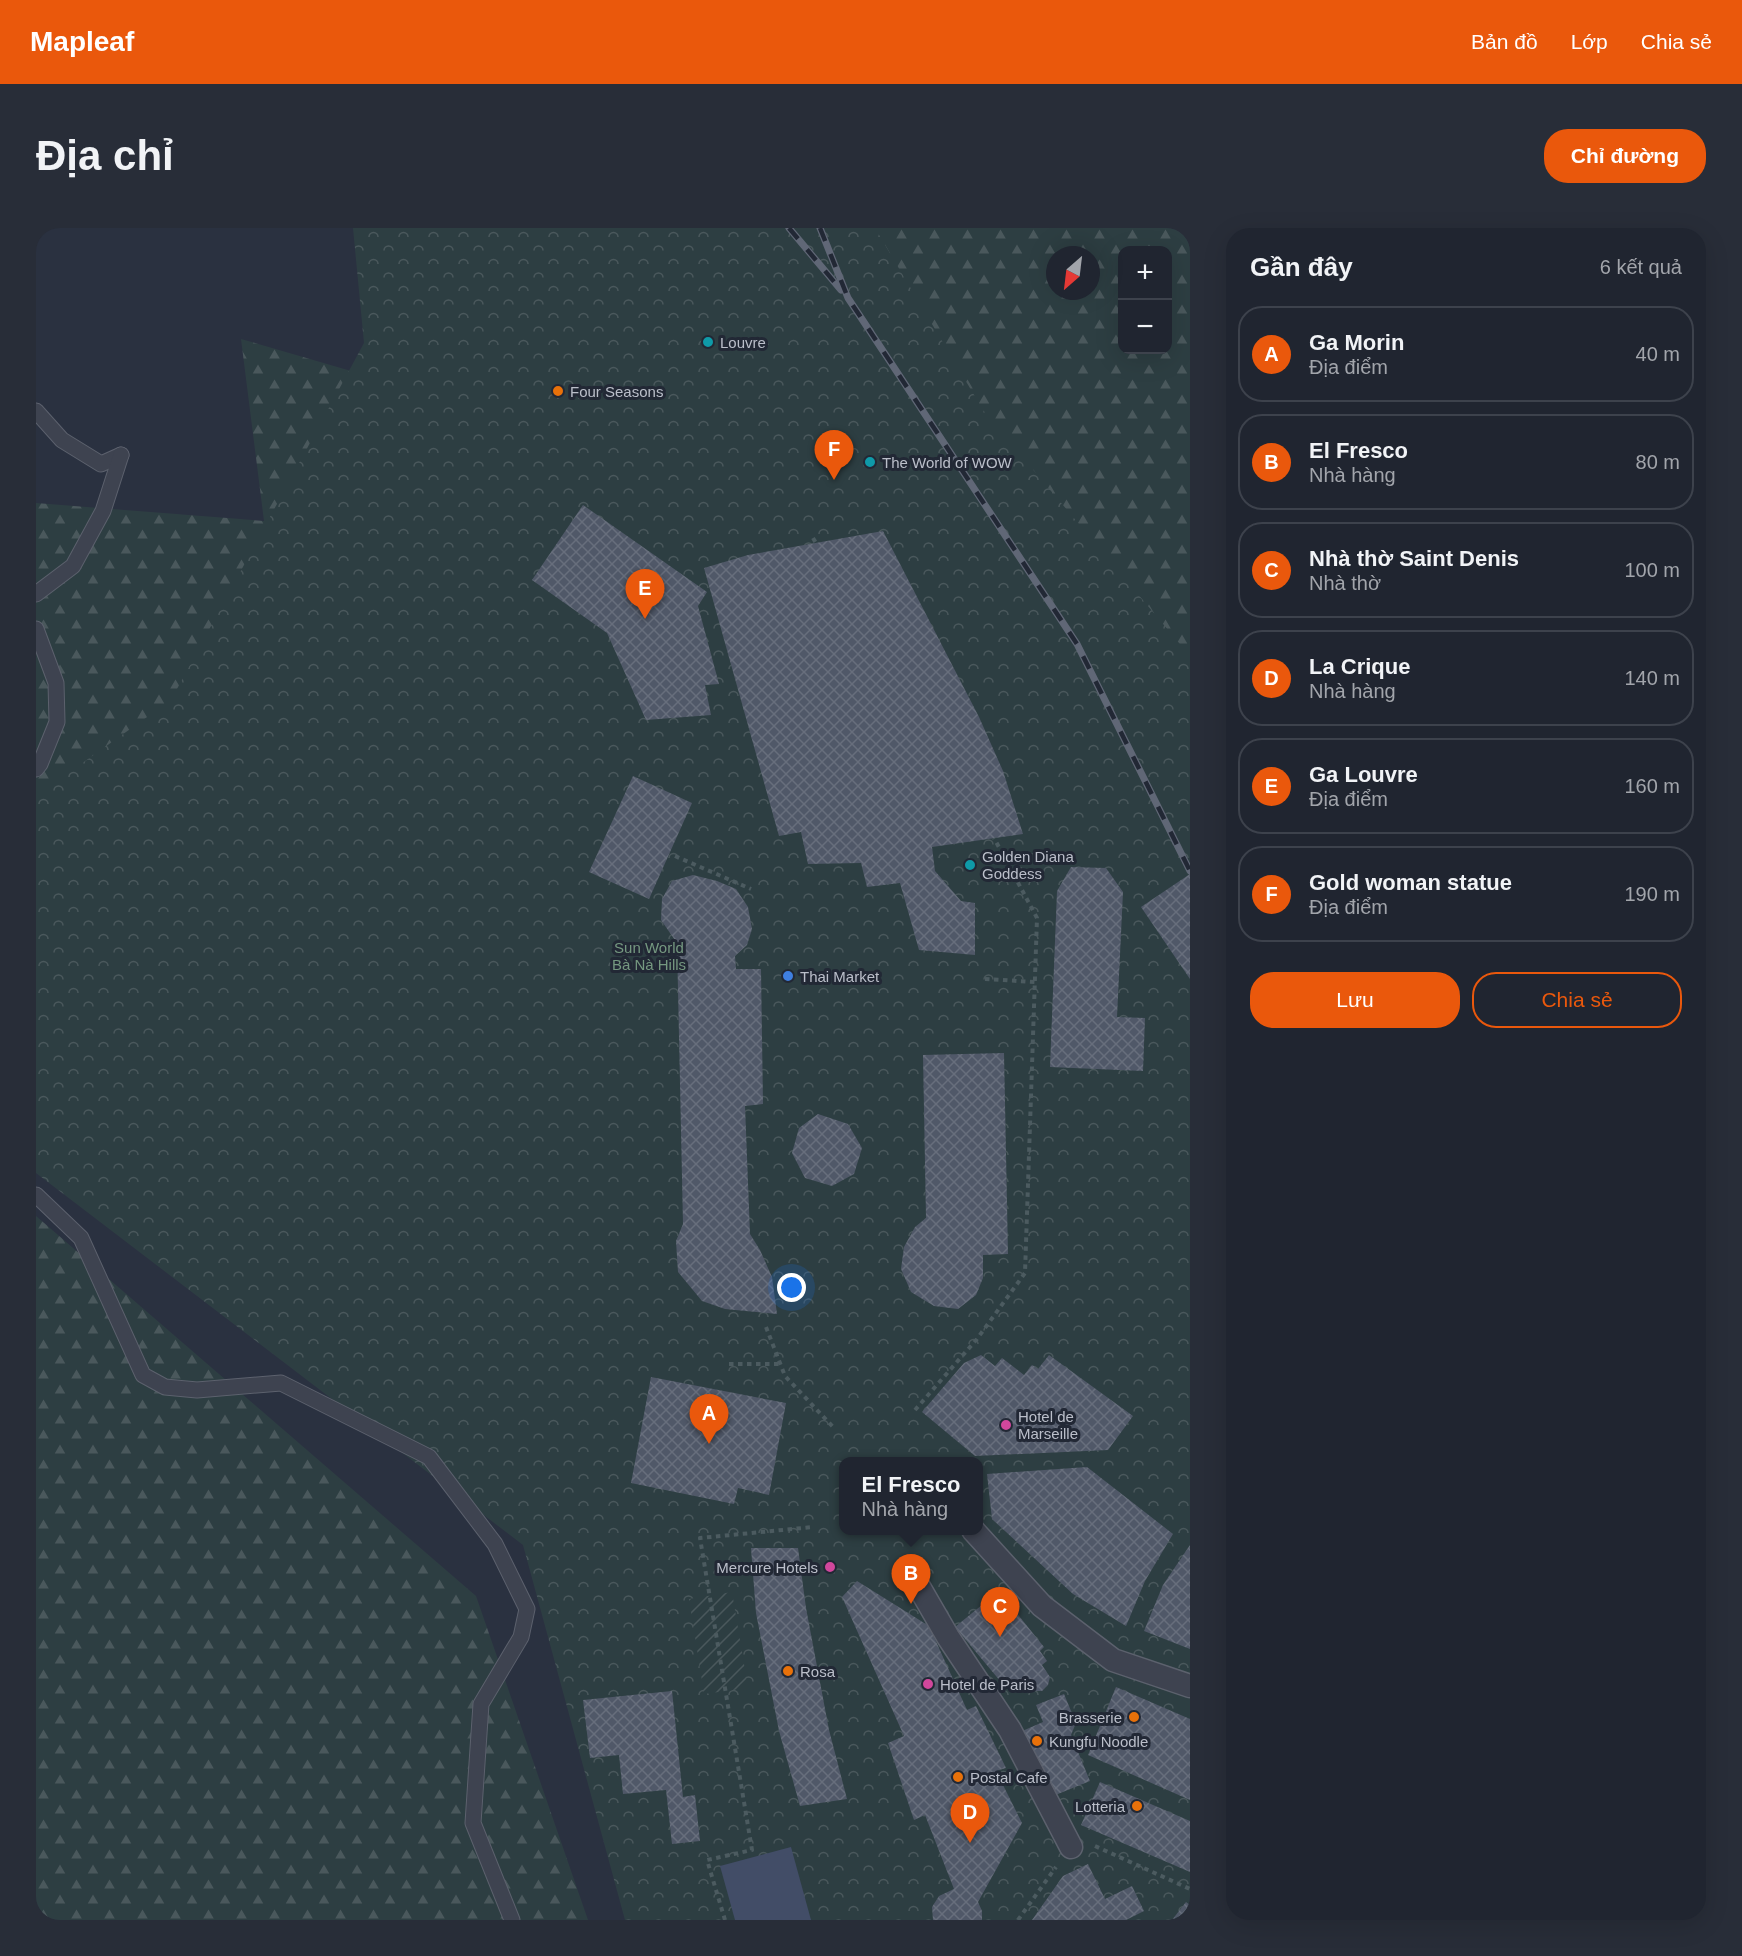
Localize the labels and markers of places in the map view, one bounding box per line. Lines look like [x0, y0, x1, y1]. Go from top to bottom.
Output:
place label: Louvre [720, 334, 766, 351]
marker: Louvre [701, 335, 715, 349]
place label: Four Seasons [570, 383, 663, 400]
marker: Four Seasons [551, 384, 565, 398]
pin: F [814, 430, 854, 480]
place label: The World of WOW [882, 454, 1013, 471]
marker: The World of WOW [863, 455, 877, 469]
pin: E [626, 570, 664, 619]
place label: Golden Diana Goddess [982, 848, 1074, 882]
marker: Golden Diana Goddess [963, 858, 977, 872]
place label: Thai Market [800, 968, 880, 985]
marker: Thai Market [781, 969, 795, 983]
pin: A [690, 1394, 728, 1444]
place label: Hotel de Marseille [1018, 1408, 1078, 1442]
marker: Hotel de Marseille [999, 1418, 1013, 1432]
pin: B [892, 1554, 930, 1604]
place label: Mercure Hotels [716, 1559, 818, 1576]
marker: Mercure Hotels [823, 1560, 837, 1574]
pin: C [980, 1588, 1020, 1637]
place label: Rosa [800, 1663, 836, 1680]
marker: Rosa [781, 1664, 795, 1678]
place label: Hotel de Paris [940, 1676, 1034, 1693]
marker: Hotel de Paris [921, 1677, 935, 1691]
place label: Brasserie [1059, 1709, 1122, 1726]
marker: Brasserie [1127, 1710, 1141, 1724]
place label: Kungfu Noodle [1049, 1733, 1148, 1750]
marker: Kungfu Noodle [1030, 1734, 1044, 1748]
place label: Postal Cafe [970, 1769, 1048, 1786]
marker: Postal Cafe [951, 1770, 965, 1784]
pin: D [950, 1794, 990, 1843]
place label: Lotteria [1075, 1798, 1126, 1815]
marker: Lotteria [1130, 1799, 1144, 1813]

